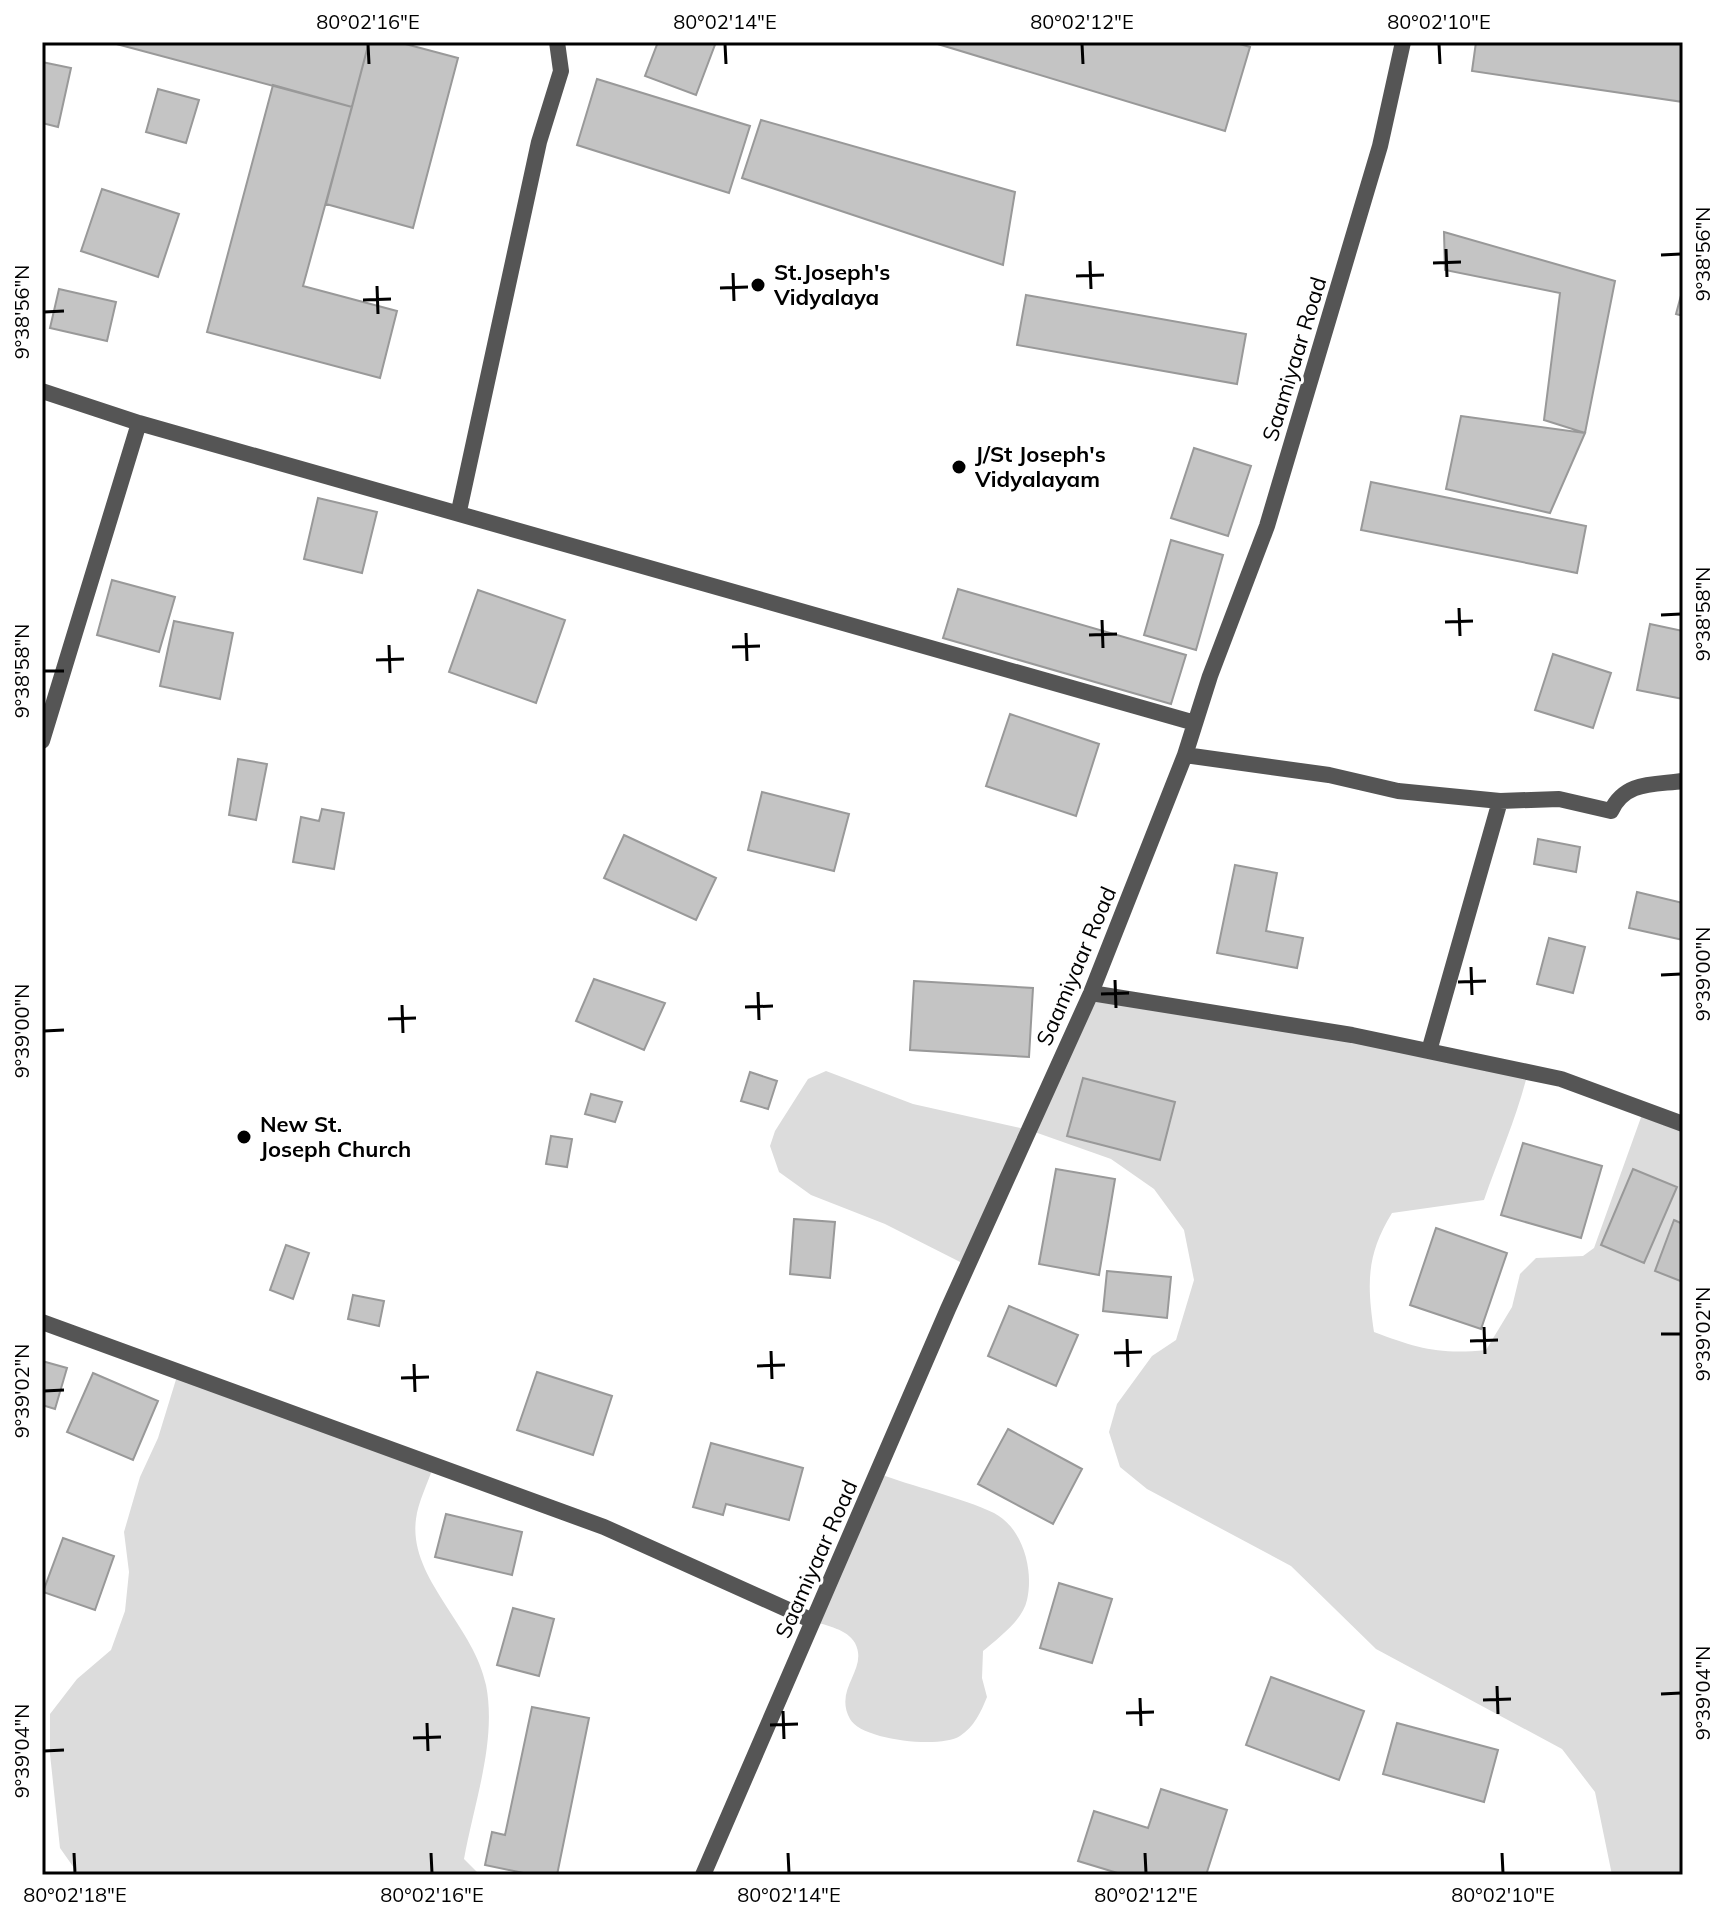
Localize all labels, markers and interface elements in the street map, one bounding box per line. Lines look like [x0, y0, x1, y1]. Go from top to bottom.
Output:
text: 80°02'16"E [316, 9, 420, 34]
text: 80°02'14"E [673, 9, 777, 34]
text: 80°02'12"E [1030, 9, 1134, 34]
text: 80°02'10"E [1387, 9, 1491, 34]
text: 9°38'56"N [1690, 207, 1715, 301]
place label: St.Joseph's Vidyalaya [773, 258, 890, 311]
text: 9°38'56"N [9, 265, 34, 359]
street label: Saamiyaar Road [1256, 274, 1332, 444]
marker: St.Joseph's Vidyalaya [749, 276, 767, 294]
place label: J/St Joseph's Vidyalayam [974, 440, 1106, 493]
marker: J/St Joseph's Vidyalayam [950, 458, 968, 476]
text: 9°38'58"N [1690, 567, 1715, 661]
text: 9°38'58"N [9, 624, 34, 718]
street label: Saamiyaar Road [1030, 882, 1122, 1050]
text: 9°39'00"N [1690, 927, 1715, 1021]
text: 9°39'00"N [9, 984, 34, 1078]
place label: New St. Joseph Church [260, 1110, 411, 1163]
marker: New St. Joseph Church [235, 1128, 253, 1146]
text: 9°39'02"N [1690, 1287, 1715, 1381]
text: 9°39'02"N [9, 1344, 34, 1438]
street label: Saamiyaar Road [769, 1476, 863, 1642]
text: 9°39'04"N [1690, 1646, 1715, 1740]
text: 9°39'04"N [9, 1704, 34, 1798]
text: 80°02'18"E [23, 1882, 127, 1907]
text: 80°02'16"E [380, 1882, 484, 1907]
text: 80°02'14"E [737, 1882, 841, 1907]
text: 80°02'12"E [1094, 1882, 1198, 1907]
text: 80°02'10"E [1451, 1882, 1555, 1907]

